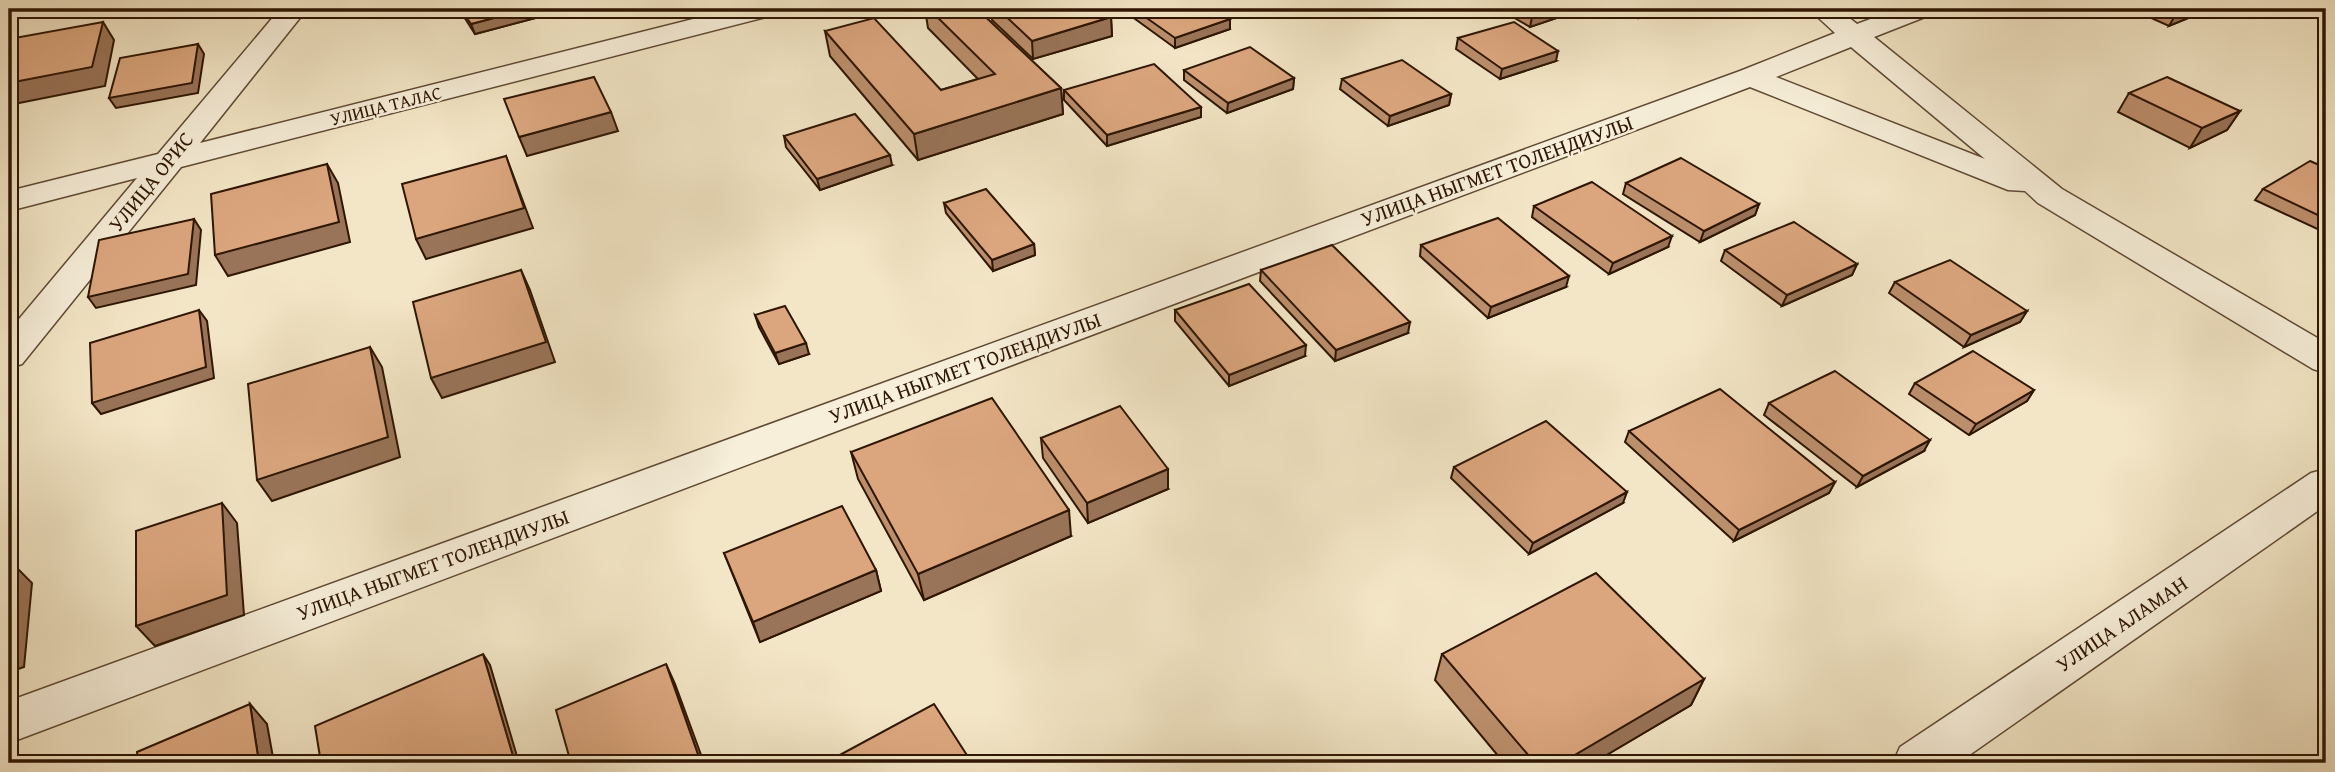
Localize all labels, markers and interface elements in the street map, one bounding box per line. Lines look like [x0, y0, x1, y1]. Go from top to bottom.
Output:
street label: УЛИЦА ТАЛАС [327, 79, 445, 132]
street label: УЛИЦА НЫГМЕТ ТОЛЕНДИУЛЫ [1356, 107, 1637, 234]
street label: УЛИЦА ОРИС [101, 125, 201, 238]
street label: УЛИЦА НЫГМЕТ ТОЛЕНДИУЛЫ [824, 304, 1105, 431]
street label: УЛИЦА НЫГМЕТ ТОЛЕНДИУЛЫ [292, 501, 573, 628]
street label: УЛИЦА АЛАМАН [2050, 568, 2194, 679]

